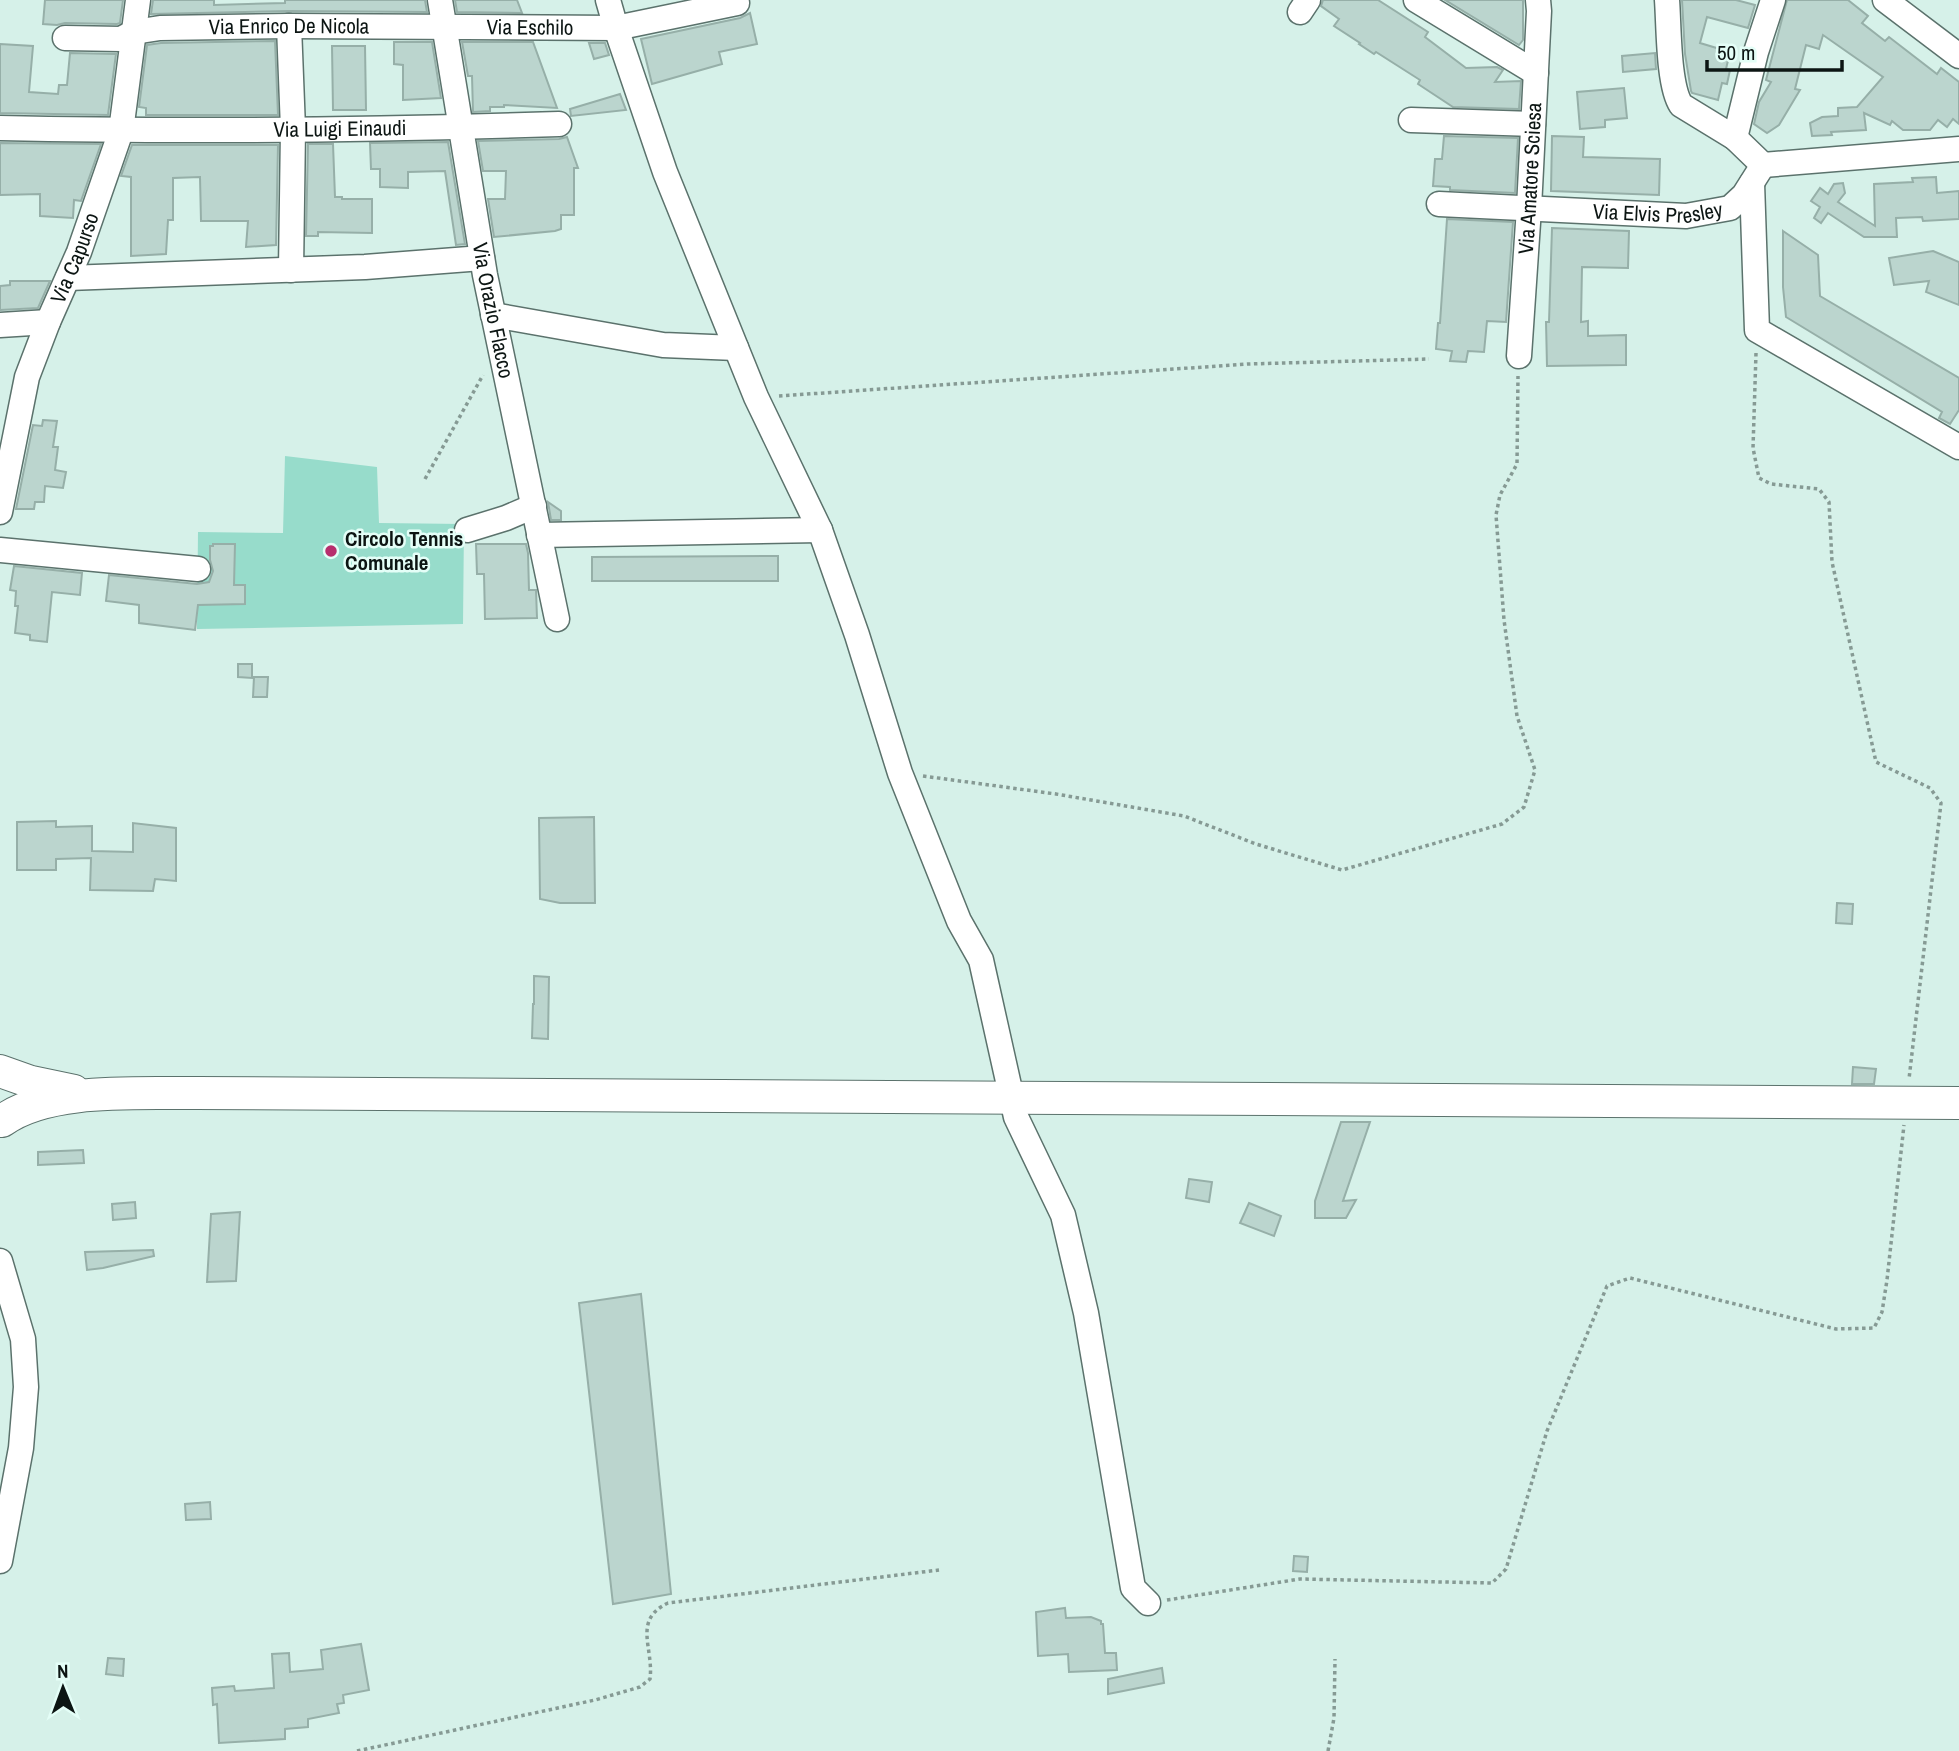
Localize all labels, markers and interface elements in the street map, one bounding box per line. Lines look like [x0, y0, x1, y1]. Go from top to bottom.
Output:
street label: Via Enrico De Nicola [208, 11, 370, 41]
street label: Via Eschilo [486, 12, 573, 42]
scale bar [1707, 28, 1842, 72]
text: 50 m [1717, 38, 1755, 67]
street label: Via Amatore Sciesa [1511, 101, 1548, 255]
street label: Via Luigi Einaudi [273, 113, 407, 144]
street label: Via Elvis Presley [1592, 195, 1725, 230]
street label: Via Capurso [43, 209, 106, 308]
street label: Via Orazio Flacco [466, 241, 521, 381]
place label: Circolo Tennis Comunale [345, 524, 463, 577]
marker: Circolo Tennis Comunale [323, 543, 339, 559]
north arrow [28, 1653, 98, 1723]
text: N [57, 1658, 69, 1684]

